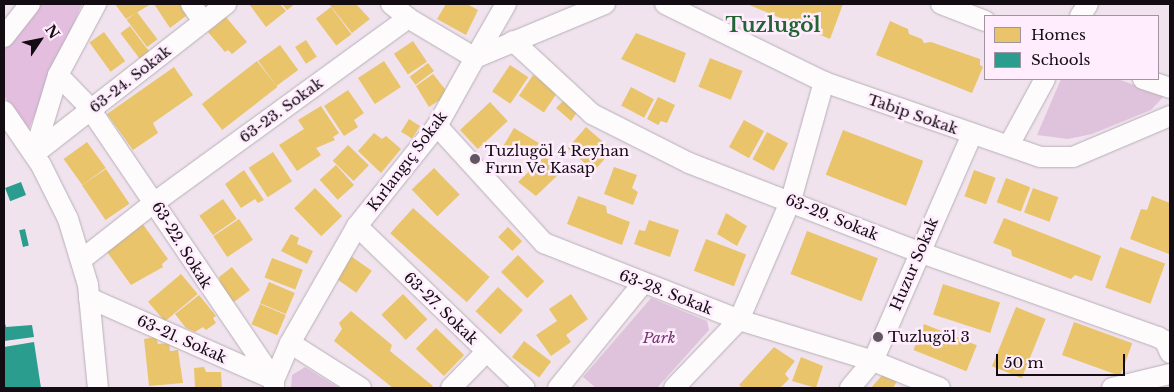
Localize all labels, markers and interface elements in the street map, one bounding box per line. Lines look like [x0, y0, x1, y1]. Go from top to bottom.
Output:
district label: Tuzlugöl [725, 13, 821, 37]
north arrow [15, 15, 65, 65]
legend [984, 15, 1159, 80]
text: N [41, 21, 64, 42]
text: Homes [1031, 25, 1086, 44]
street label: 63-24. Sokak [86, 42, 174, 116]
text: Schools [1031, 50, 1090, 69]
street label: 63-23. Sokak [236, 74, 326, 146]
street label: Tabip Sokak [865, 90, 961, 138]
street label: Kırlangıç Sokak [364, 108, 450, 214]
place label: Tuzlugöl 4 Reyhan Fırın Ve Kasap [485, 141, 629, 176]
marker: Tuzlugöl 4 Reyhan Fırın Ve Kasap [469, 153, 481, 165]
street label: 63-29. Sokak [783, 190, 881, 244]
street label: 63-22. Sokak [148, 198, 216, 292]
street label: Huzur Sokak [886, 215, 942, 313]
street label: 63-28. Sokak [617, 266, 715, 318]
street label: 63-27. Sokak [400, 268, 482, 348]
street label: 63-21. Sokak [134, 311, 230, 367]
place label: Tuzlugöl 3 [888, 328, 970, 346]
park label: Park [643, 329, 675, 347]
marker: Tuzlugöl 3 [872, 331, 884, 343]
scale bar [999, 344, 1128, 376]
text: 50 m [1004, 353, 1044, 372]

